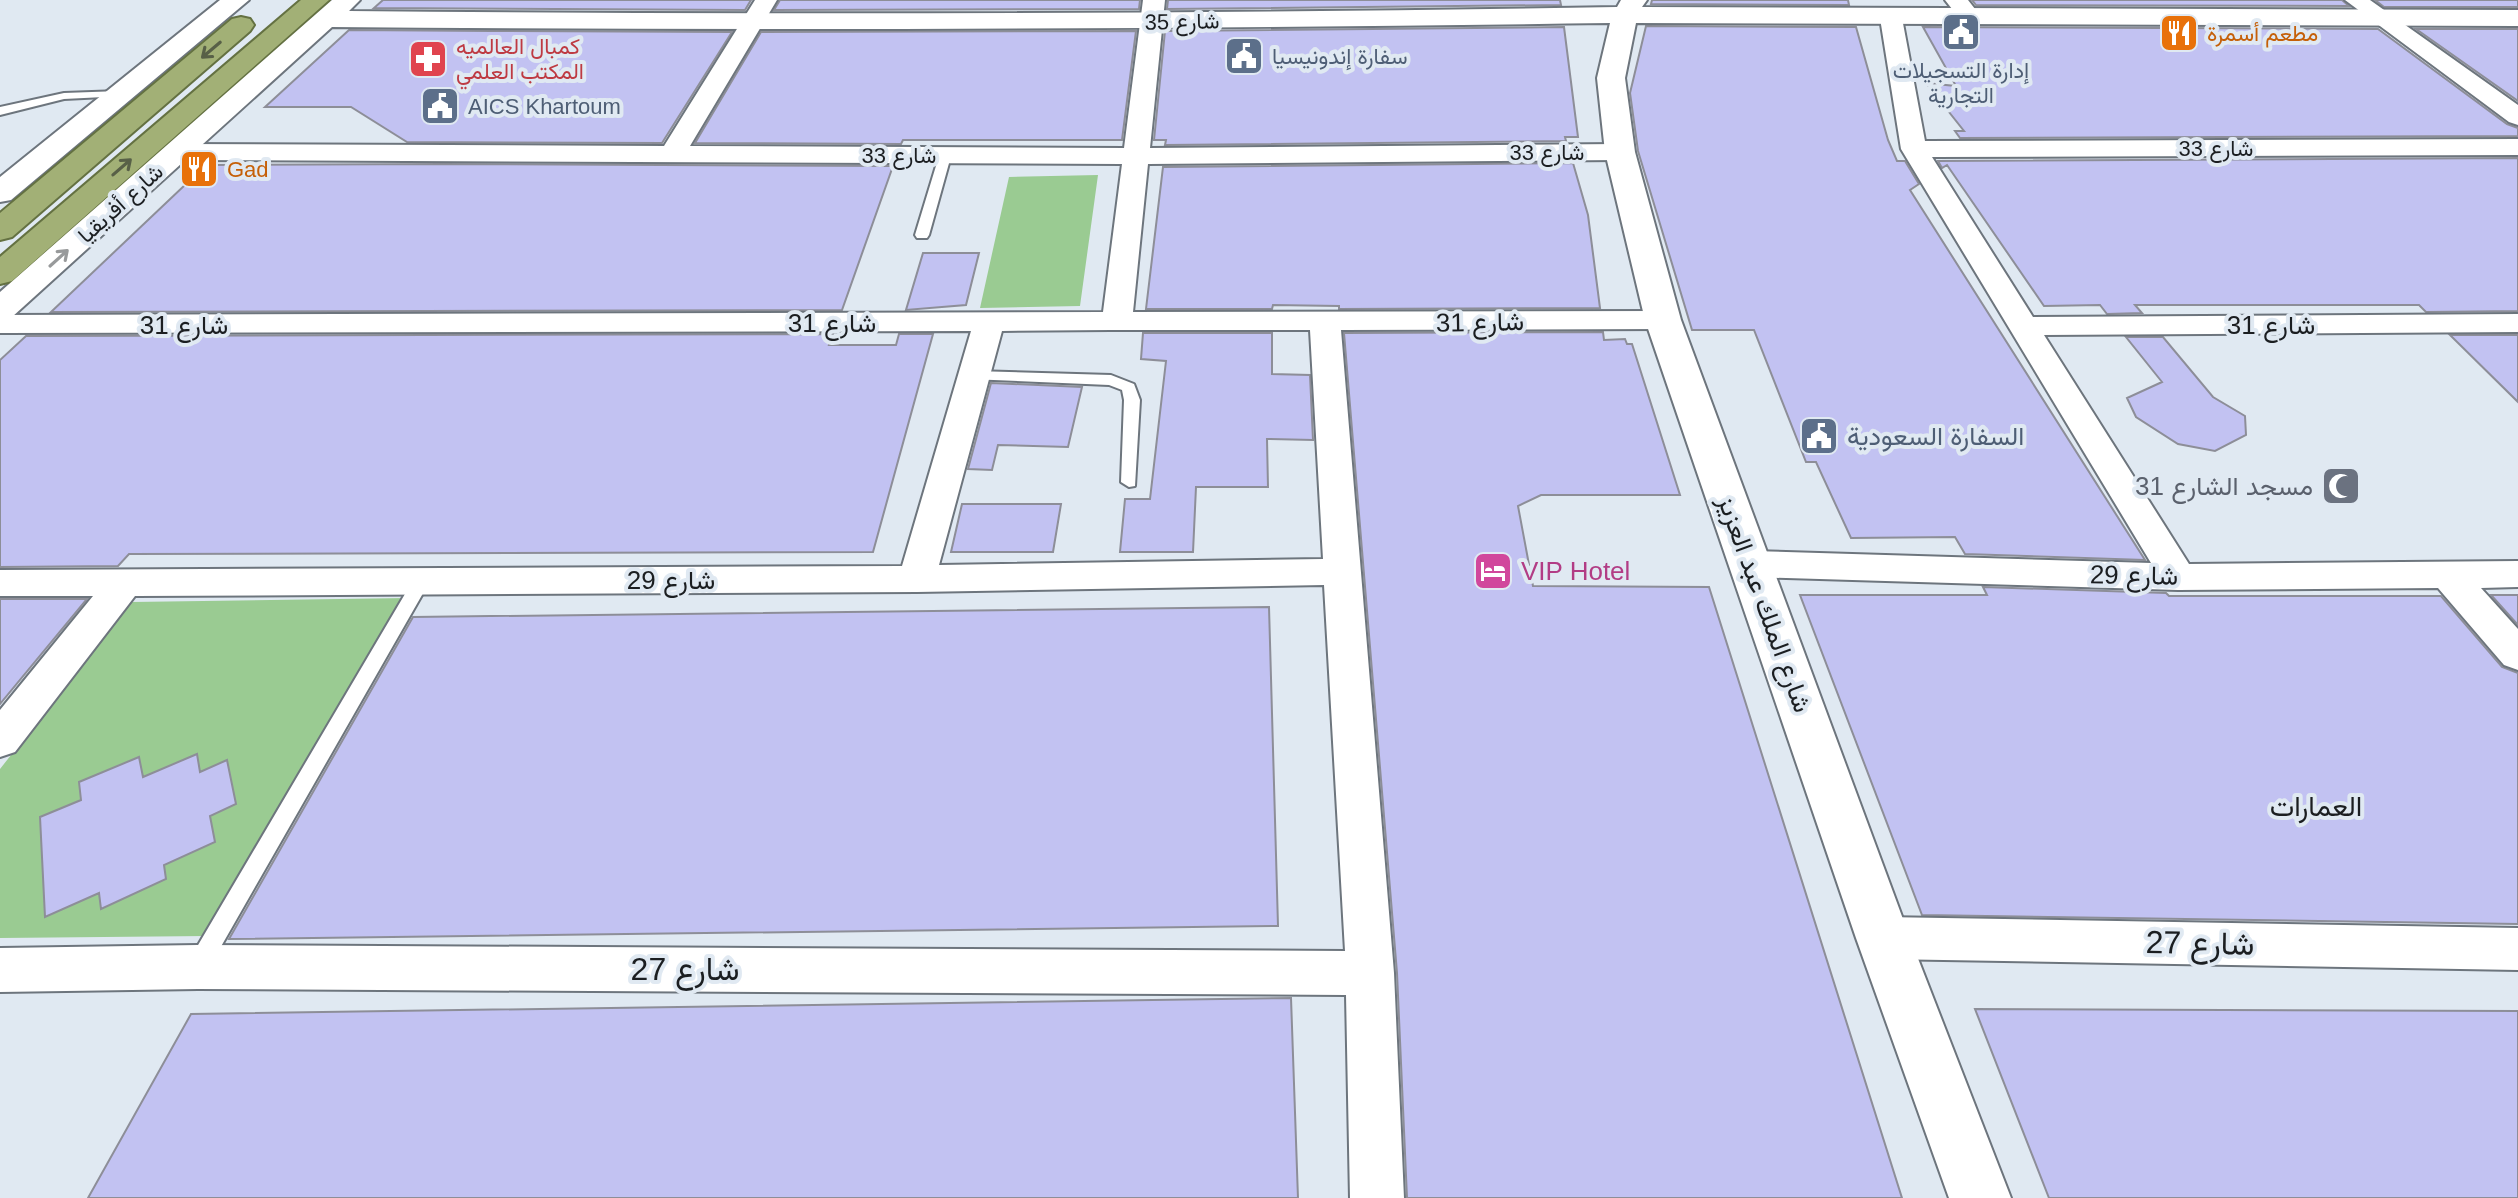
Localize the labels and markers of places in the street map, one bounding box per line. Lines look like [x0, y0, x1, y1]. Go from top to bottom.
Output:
public building icon: إدارة التسجيلات التجارية [1940, 11, 1982, 53]
restaurant icon: مطعم أسمرة [2158, 12, 2200, 54]
place label: مطعم أسمرة [2207, 21, 2318, 48]
place label: كمبال العالميه المكتب العلمي [456, 34, 584, 90]
public building icon: سفارة إندونيسيا [1223, 35, 1265, 77]
pharmacy icon: كمبال العالميه المكتب العلمي [407, 38, 449, 80]
place label: سفارة إندونيسيا [1272, 44, 1408, 71]
place label: إدارة التسجيلات التجارية [1893, 58, 2029, 109]
public building icon: AICS Khartoum [419, 85, 461, 127]
place label: AICS Khartoum [468, 94, 621, 119]
restaurant icon: Gad [178, 148, 220, 190]
place label: Gad [227, 157, 269, 182]
public building icon: السفارة السعودية [1798, 415, 1840, 457]
place label: السفارة السعودية [1847, 421, 2024, 452]
mosque icon: مسجد الشارع 31 [2320, 465, 2362, 507]
place label: مسجد الشارع 31 [2135, 471, 2313, 504]
hotel icon: VIP Hotel [1472, 550, 1514, 592]
place label: VIP Hotel [1521, 556, 1630, 586]

